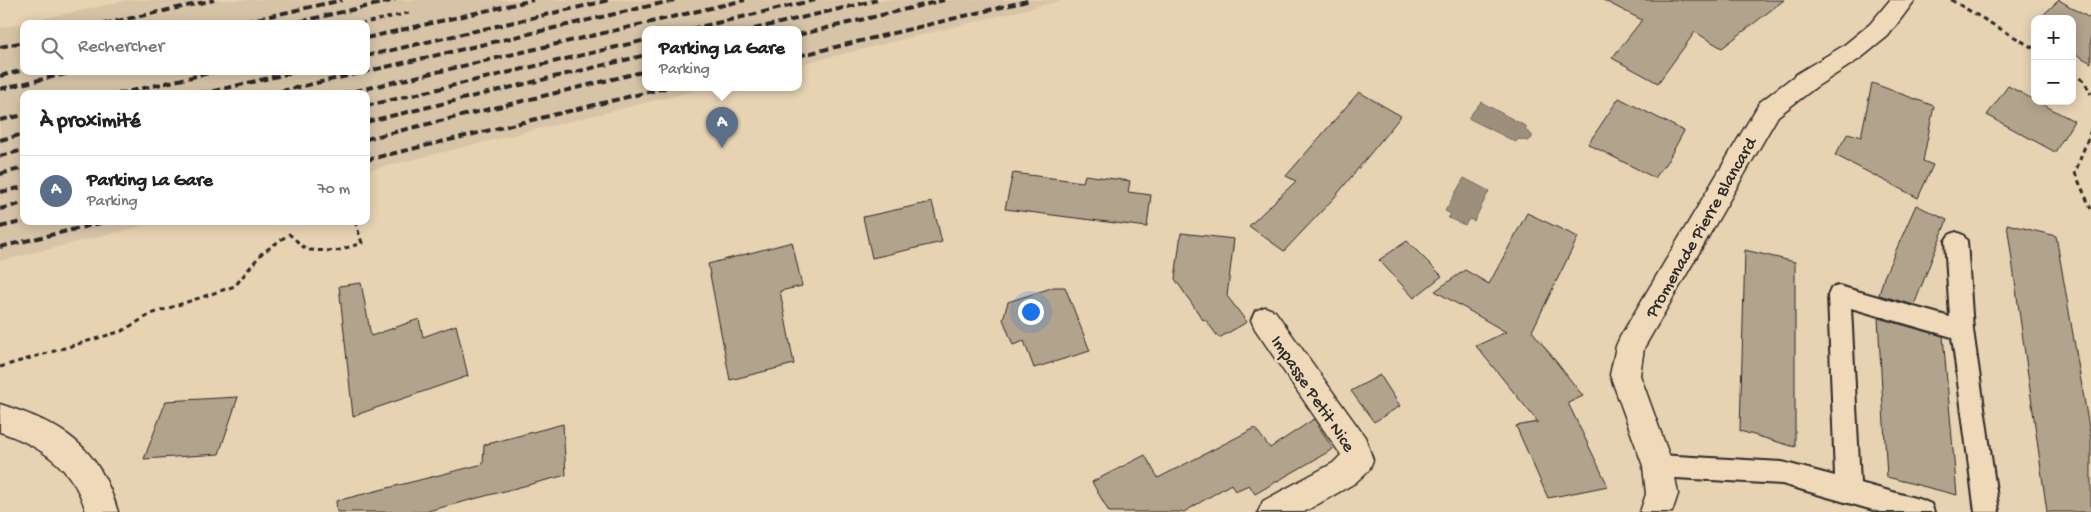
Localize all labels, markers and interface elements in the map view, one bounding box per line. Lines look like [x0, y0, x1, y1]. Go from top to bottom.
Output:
map controls [2031, 15, 2076, 105]
button: + [2031, 15, 2076, 60]
search box [20, 20, 370, 75]
popup [642, 26, 802, 91]
icon: search [38, 34, 66, 62]
text: Rechercher [78, 36, 164, 59]
text: Parking La Gare [659, 38, 785, 61]
button: − [2031, 60, 2076, 105]
text: Parking [659, 61, 710, 80]
pin: A [706, 107, 738, 148]
text: À proximité [40, 110, 141, 135]
street label: Promenade Pierre Blancard [1641, 133, 1763, 323]
text: Parking La Gare [87, 170, 213, 193]
text: A [51, 181, 61, 200]
text: 70 m [317, 181, 350, 200]
text: Parking [87, 193, 138, 212]
your location [1018, 299, 1044, 325]
street label: Impasse Petit Nice [1265, 332, 1359, 457]

